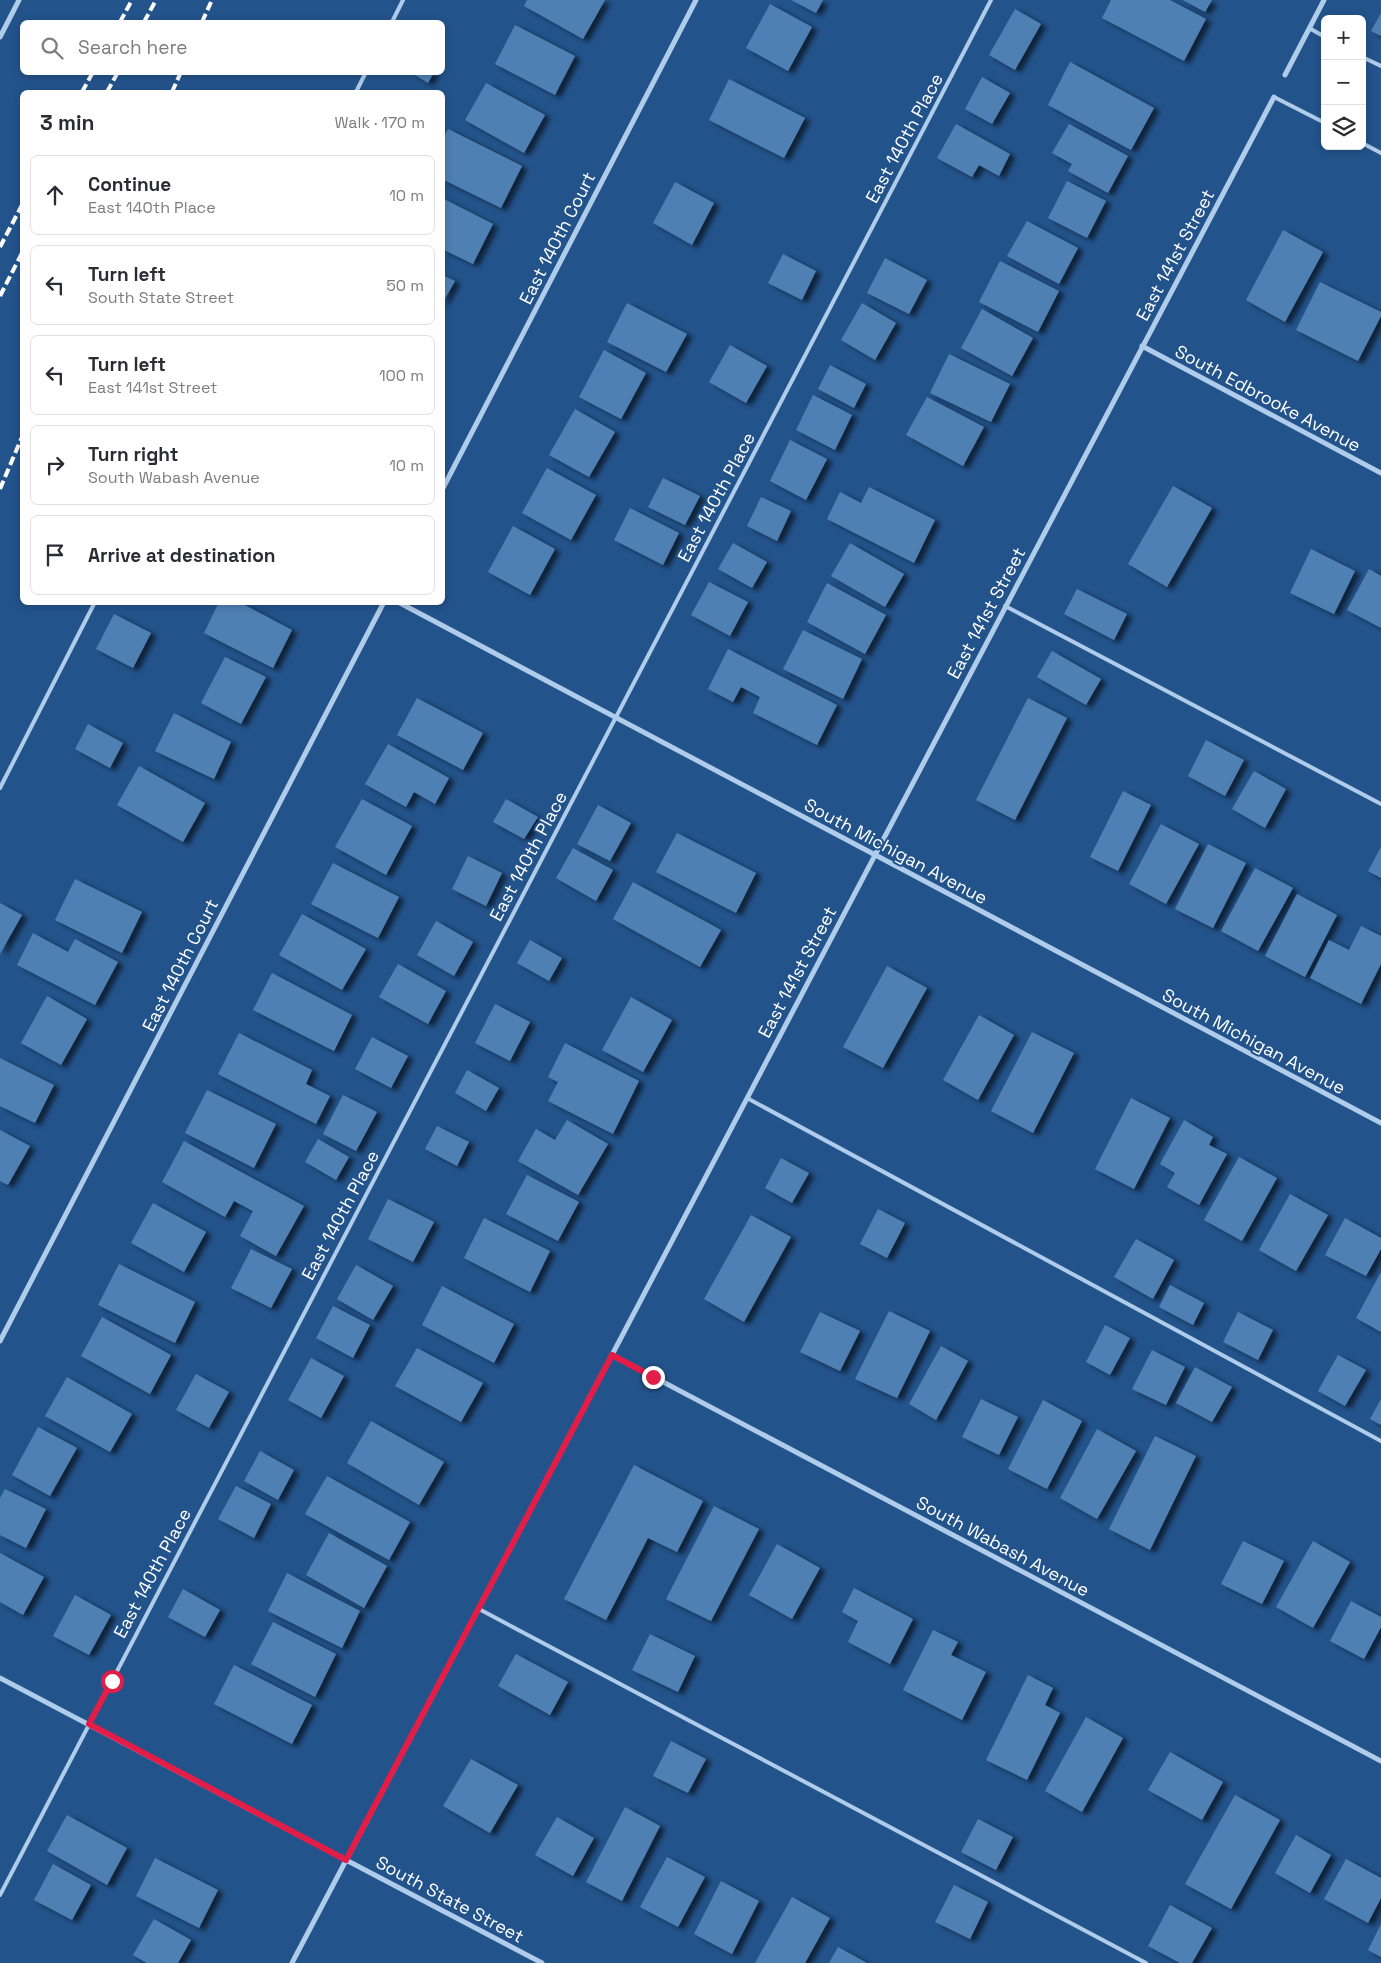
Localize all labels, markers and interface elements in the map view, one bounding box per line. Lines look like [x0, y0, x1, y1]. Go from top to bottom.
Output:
map controls [1321, 15, 1366, 150]
button: + [1321, 15, 1366, 60]
search box [20, 20, 445, 75]
icon: search [38, 34, 66, 62]
text: Search here [78, 35, 188, 60]
button: − [1321, 60, 1366, 105]
street label: East 140th Place [860, 69, 948, 207]
button: layers [1321, 105, 1366, 150]
text: 3 min [40, 109, 95, 136]
text: Walk · 170 m [335, 112, 425, 133]
street label: East 140th Court [514, 168, 600, 308]
text: Continue [88, 172, 171, 197]
icon: ahead [41, 181, 69, 209]
text: 10 m [389, 185, 424, 206]
street label: East 141st Street [1131, 185, 1219, 325]
text: East 140th Place [88, 197, 216, 218]
text: Turn left [88, 262, 166, 287]
icon: left [41, 271, 69, 299]
text: 50 m [386, 275, 424, 296]
text: South State Street [88, 287, 234, 308]
street label: South Edbrooke Avenue [1171, 339, 1365, 457]
text: Turn left [88, 352, 166, 377]
icon: left [41, 361, 69, 389]
text: 100 m [379, 365, 424, 386]
text: East 141st Street [88, 377, 217, 398]
street label: East 140th Place [672, 428, 760, 566]
text: Turn right [88, 442, 178, 467]
icon: right [41, 451, 69, 479]
text: 10 m [389, 455, 424, 476]
text: South Wabash Avenue [88, 467, 260, 488]
icon: arrive [41, 541, 69, 569]
text: Arrive at destination [88, 543, 276, 568]
street label: East 141st Street [942, 543, 1030, 683]
street label: East 140th Place [484, 787, 572, 925]
street label: South Michigan Avenue [800, 793, 992, 909]
street label: East 140th Court [137, 895, 223, 1035]
street label: East 141st Street [753, 902, 841, 1042]
street label: South Michigan Avenue [1158, 983, 1350, 1099]
street label: East 140th Place [296, 1146, 384, 1284]
route end [642, 1366, 665, 1389]
street label: South Wabash Avenue [912, 1490, 1094, 1602]
street label: East 140th Place [108, 1504, 196, 1642]
route start [101, 1670, 124, 1693]
street label: South State Street [372, 1850, 528, 1948]

